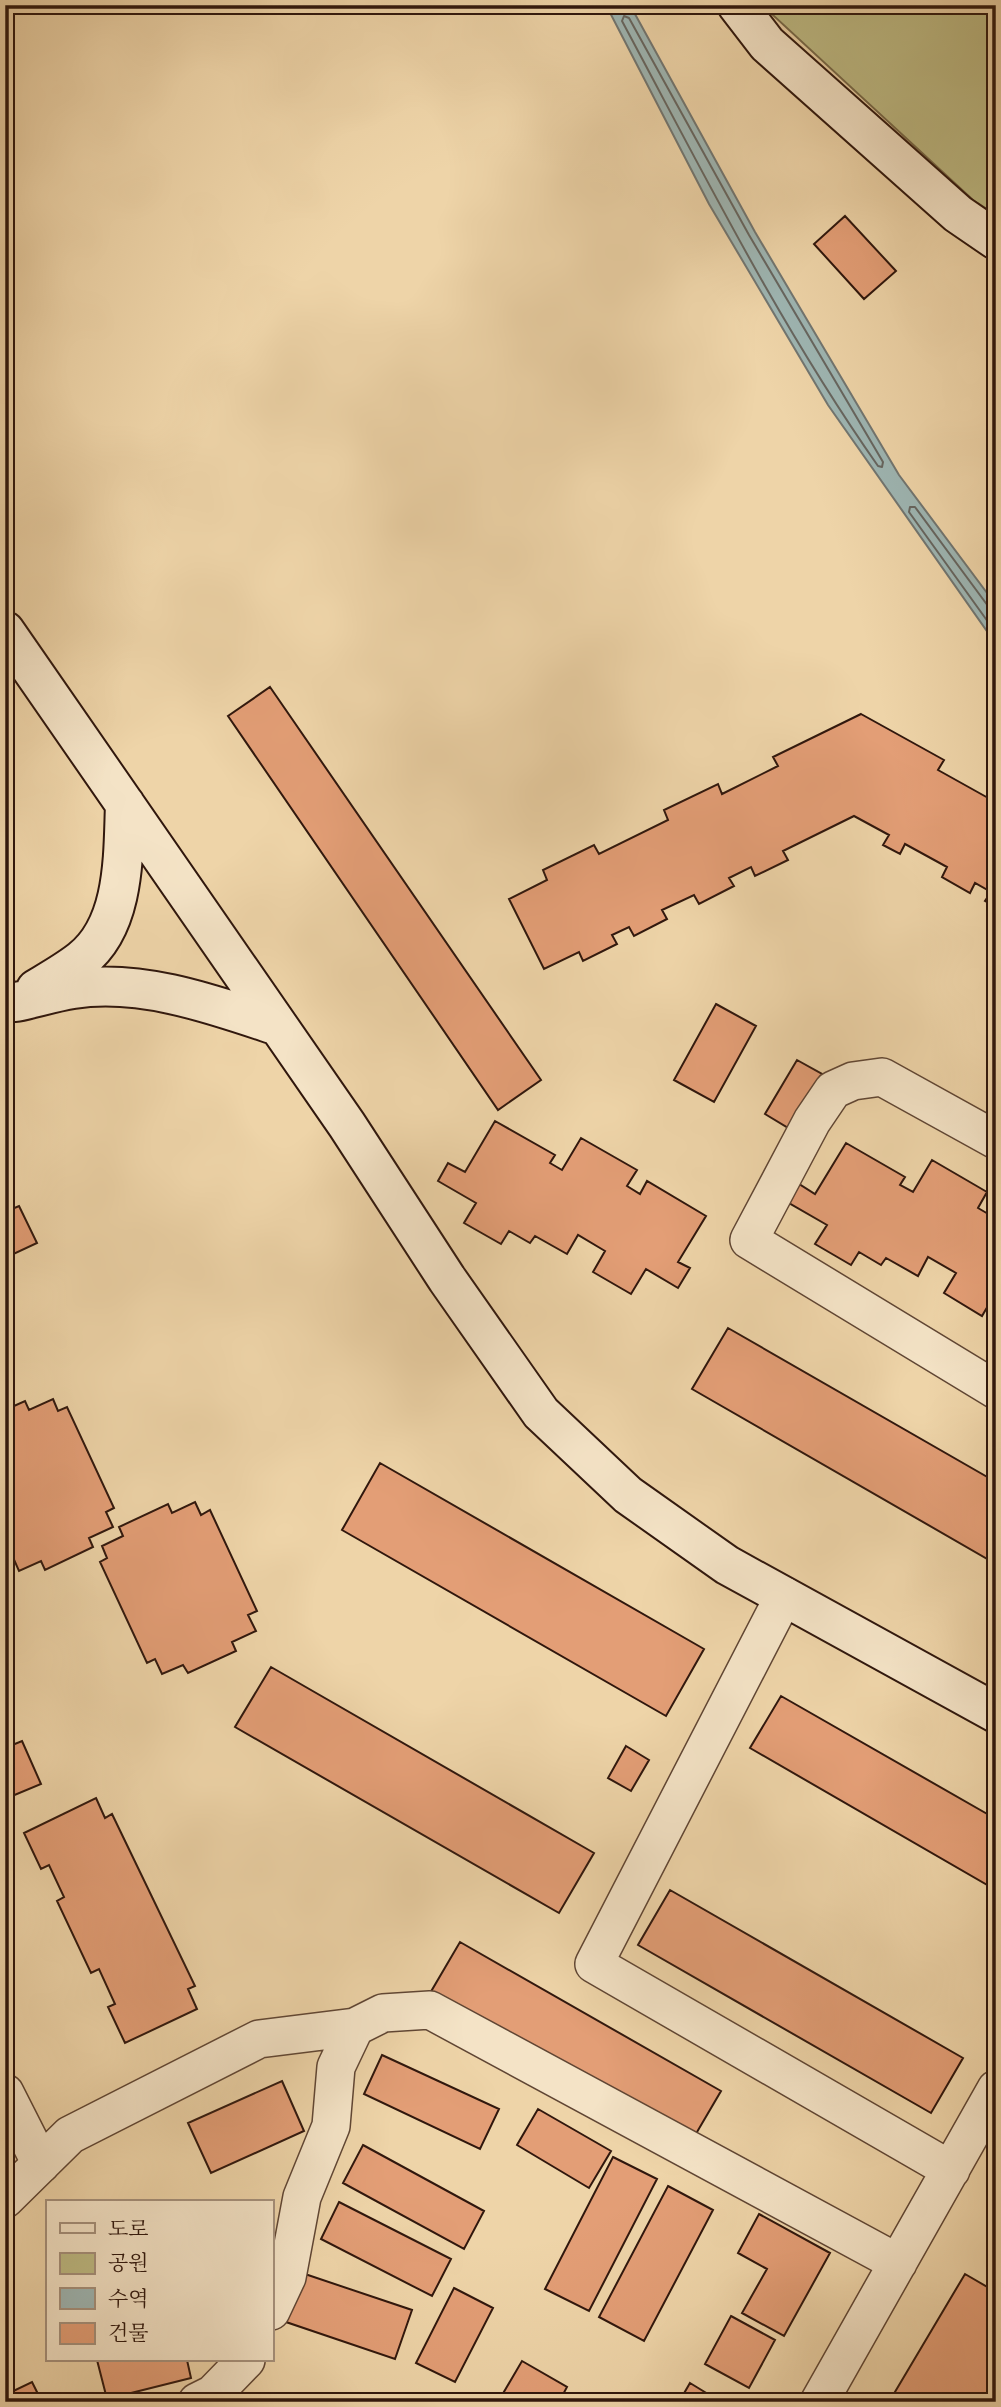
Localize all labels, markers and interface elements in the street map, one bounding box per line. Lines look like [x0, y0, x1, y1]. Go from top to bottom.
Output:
legend [46, 2200, 273, 2362]
text: 도로 [108, 2217, 149, 2243]
text: 공원 [108, 2251, 149, 2277]
text: 수역 [108, 2287, 149, 2313]
text: 건물 [108, 2321, 149, 2347]

